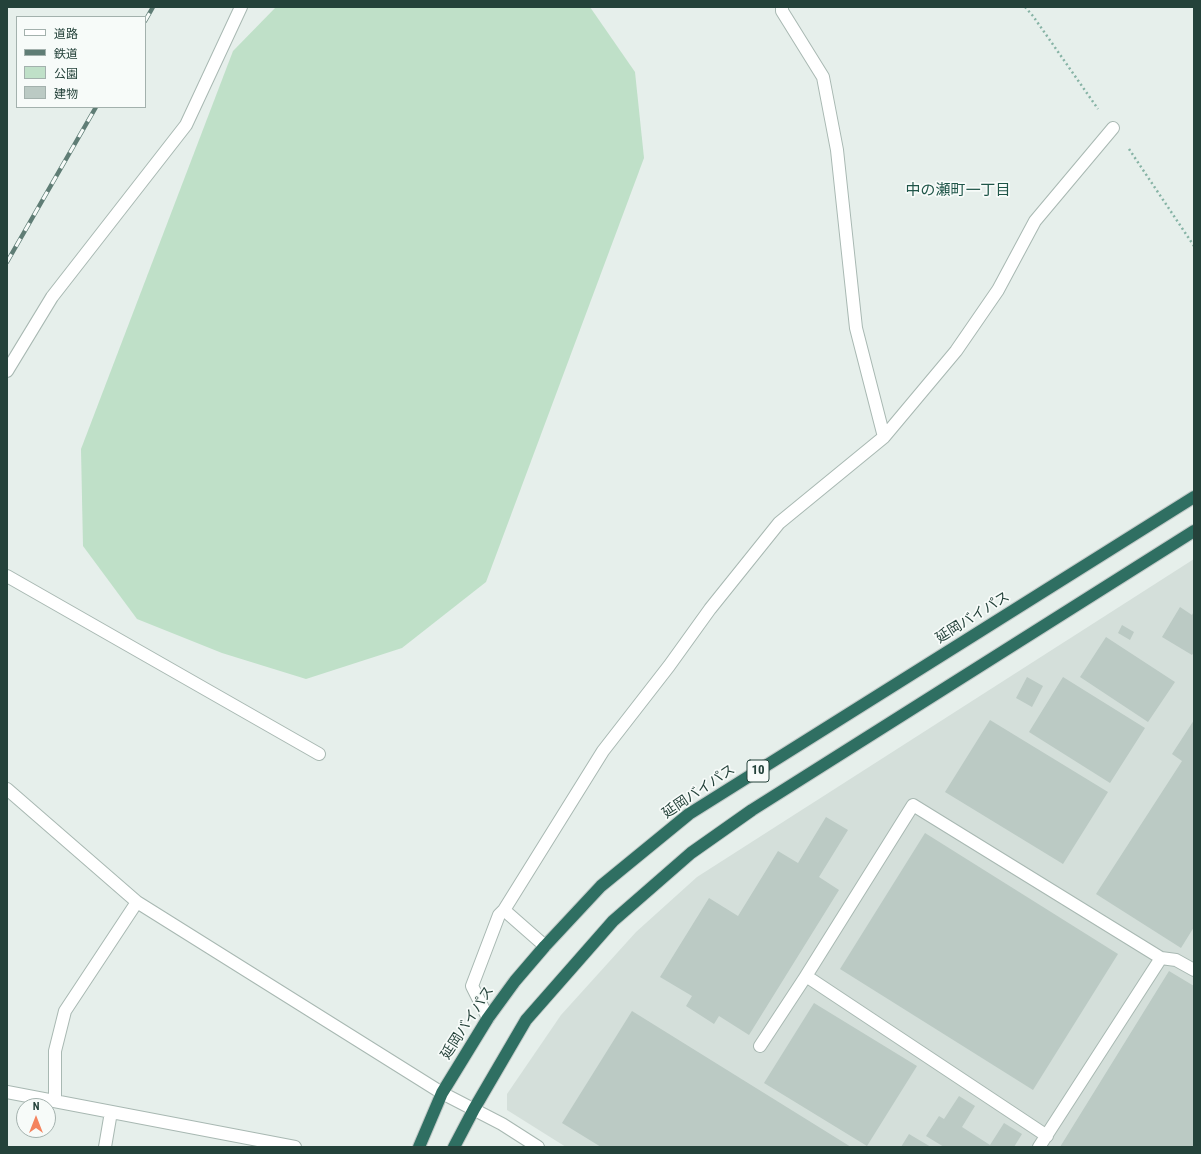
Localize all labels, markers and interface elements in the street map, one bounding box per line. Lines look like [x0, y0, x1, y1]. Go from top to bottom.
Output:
legend [16, 16, 146, 108]
text: 道路 [54, 27, 78, 41]
text: 鉄道 [54, 47, 78, 61]
text: 公園 [54, 67, 78, 81]
text: 建物 [54, 87, 78, 101]
district label: 中の瀬町一丁目 [906, 182, 1010, 200]
street label: 延岡バイパス [933, 589, 1013, 647]
road number: 10 [747, 760, 769, 782]
street label: 延岡バイパス [659, 762, 739, 822]
street label: 延岡バイパス [438, 983, 498, 1063]
north arrow [16, 1098, 56, 1138]
text: N [33, 1100, 39, 1113]

